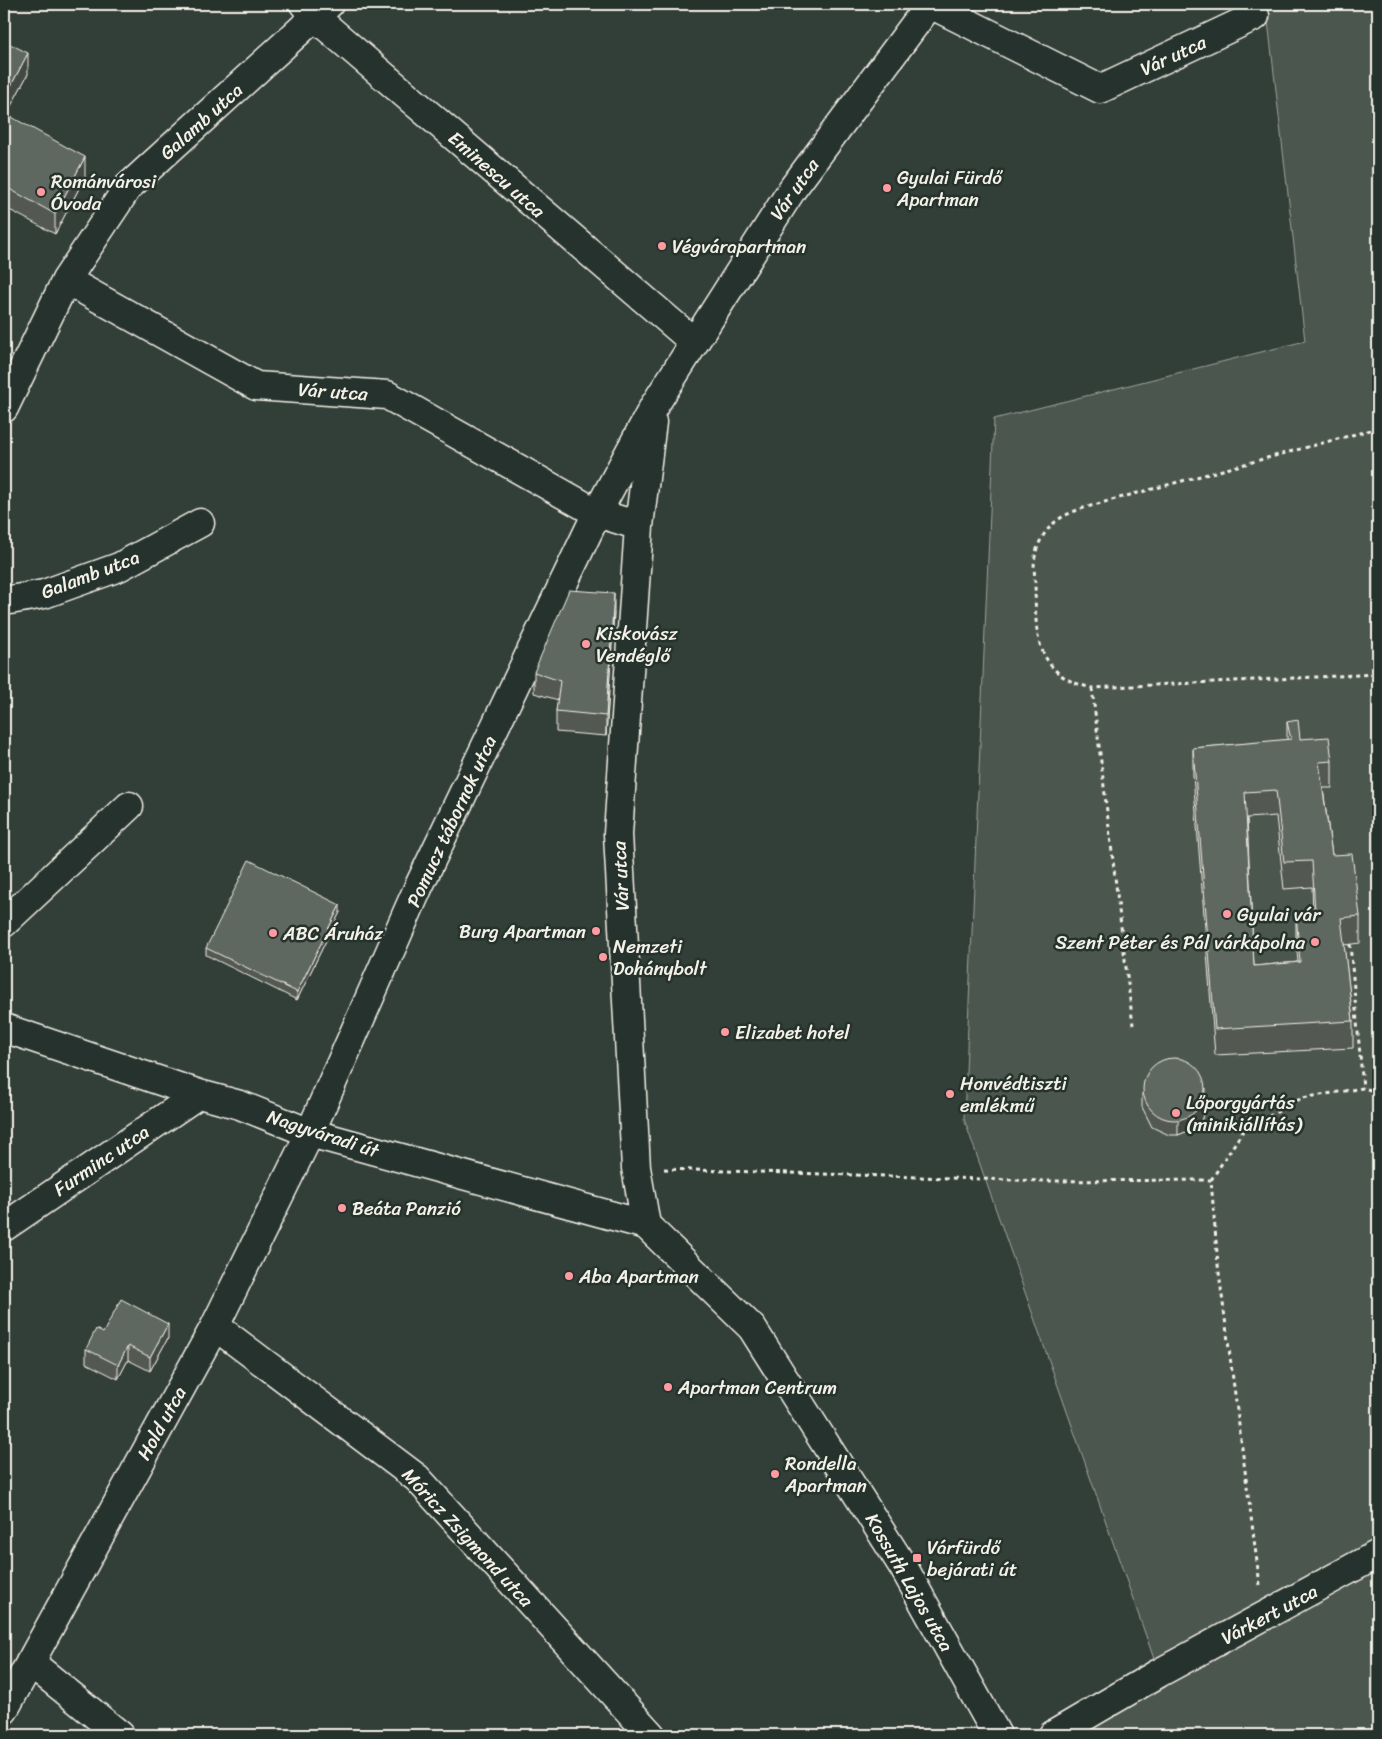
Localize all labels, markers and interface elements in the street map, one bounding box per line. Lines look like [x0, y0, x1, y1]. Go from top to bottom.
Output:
street label: Vár utca [1135, 26, 1212, 85]
street label: Galamb utca [152, 74, 251, 168]
street label: Eminescu utca [440, 122, 553, 227]
street label: Vár utca [761, 151, 828, 227]
place label: Gyulai Fürdő Apartman [896, 161, 1003, 216]
place label: Románvárosi Óvoda [51, 165, 157, 220]
marker: Gyulai Fürdő Apartman [881, 182, 893, 194]
marker: Románvárosi Óvoda [35, 186, 47, 198]
place label: Végvárapartman [672, 230, 806, 263]
marker: Végvárapartman [656, 240, 668, 252]
street label: Vár utca [297, 373, 369, 410]
street label: Galamb utca [36, 540, 145, 608]
place label: Kiskovász Vendéglő [596, 617, 678, 672]
marker: Kiskovász Vendéglő [580, 638, 592, 650]
street label: Pomucz tábornok utca [397, 729, 506, 913]
street label: Vár utca [602, 840, 639, 912]
place label: Gyulai vár [1237, 898, 1321, 931]
marker: Gyulai vár [1221, 908, 1233, 920]
place label: Burg Apartman [459, 915, 586, 948]
place label: ABC Áruház [282, 917, 384, 950]
marker: Burg Apartman [590, 925, 602, 937]
place label: Szent Péter és Pál várkápolna [1055, 926, 1305, 959]
marker: ABC Áruház [267, 927, 279, 939]
place label: Nemzeti Dohánybolt [613, 930, 708, 985]
marker: Szent Péter és Pál várkápolna [1309, 936, 1321, 948]
marker: Nemzeti Dohánybolt [597, 951, 609, 963]
place label: Elizabet hotel [735, 1016, 850, 1049]
marker: Elizabet hotel [719, 1026, 731, 1038]
place label: Honvédtiszti emlékmű [960, 1067, 1068, 1122]
place label: Lőporgyártás (minikiállítás) [1186, 1086, 1303, 1141]
marker: Honvédtiszti emlékmű [944, 1088, 956, 1100]
street label: Nagyváradi út [263, 1100, 384, 1167]
marker: Lőporgyártás (minikiállítás) [1170, 1107, 1182, 1119]
street label: Furminc utca [46, 1116, 157, 1205]
place label: Beáta Panzió [352, 1192, 461, 1225]
marker: Beáta Panzió [336, 1202, 348, 1214]
place label: Aba Apartman [578, 1260, 699, 1293]
marker: Aba Apartman [563, 1270, 575, 1282]
place label: Apartman Centrum [677, 1371, 837, 1404]
street label: Hold utca [128, 1380, 196, 1466]
marker: Apartman Centrum [662, 1381, 674, 1393]
place label: Rondella Apartman [784, 1447, 867, 1502]
street label: Móricz Zsigmond utca [394, 1460, 542, 1615]
marker: Rondella Apartman [769, 1468, 781, 1480]
street label: Kossuth Lajos utca [856, 1507, 963, 1658]
place label: Várfürdő bejárati út [927, 1531, 1017, 1586]
marker: Várfürdő bejárati út [911, 1552, 923, 1564]
street label: Várkert utca [1215, 1575, 1324, 1654]

